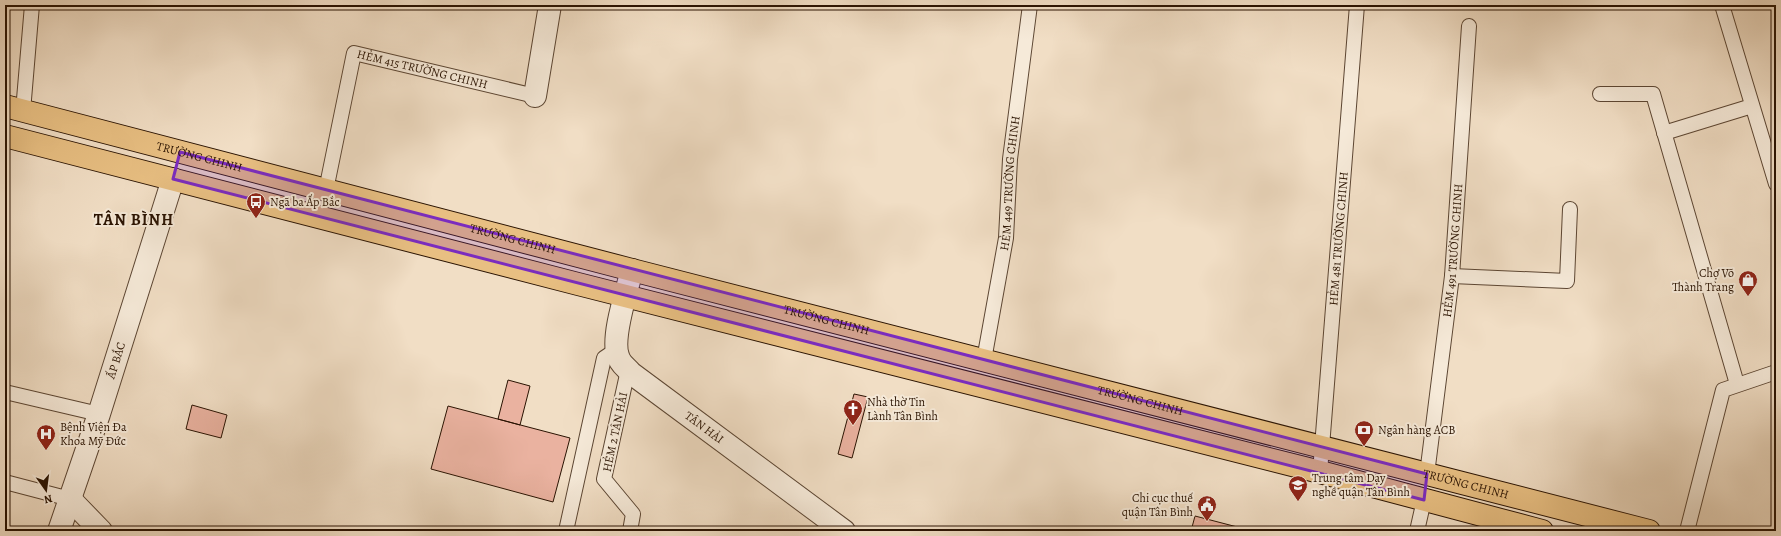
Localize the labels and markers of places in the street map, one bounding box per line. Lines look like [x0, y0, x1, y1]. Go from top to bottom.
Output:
bus stop icon: Ngã ba Ấp Bắc [245, 191, 267, 219]
place label: Ngã ba Ấp Bắc [270, 194, 340, 210]
place label: Chợ Võ Thành Trang [1672, 265, 1734, 295]
shop icon: Chợ Võ Thành Trang [1737, 269, 1759, 297]
place label: Nhà thờ Tin Lành Tân Bình [867, 394, 939, 424]
church icon: Nhà thờ Tin Lành Tân Bình [842, 398, 864, 426]
place label: Bệnh Viện Đa Khoa Mỹ Đức [60, 419, 127, 449]
bank icon: Ngân hàng ACB [1353, 419, 1375, 447]
place label: Ngân hàng ACB [1378, 422, 1455, 438]
hospital icon: Bệnh Viện Đa Khoa Mỹ Đức [35, 423, 57, 451]
place label: Trung tâm Dạy nghề quận Tân Bình [1312, 470, 1410, 500]
school or university icon: Trung tâm Dạy nghề quận Tân Bình [1287, 474, 1309, 502]
place label: Chi cục thuế quận Tân Bình [1122, 490, 1194, 520]
public building icon: Chi cục thuế quận Tân Bình [1196, 494, 1218, 522]

